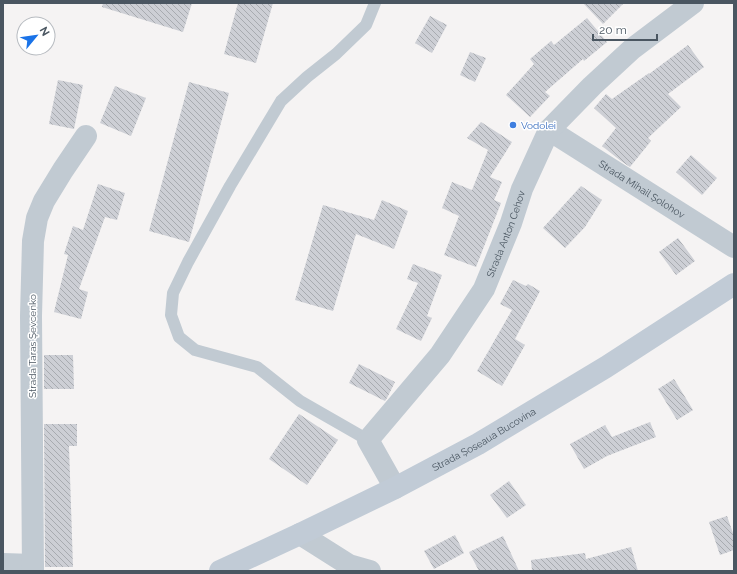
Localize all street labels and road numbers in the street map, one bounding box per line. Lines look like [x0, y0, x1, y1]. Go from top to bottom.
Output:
street label: Strada Mihail Șolohov [597, 158, 688, 220]
street label: Strada Anton Cehov [484, 188, 527, 279]
street label: Strada Taras Șevcenko [27, 294, 38, 398]
street label: Strada Șoseaua Bucovina [430, 405, 537, 473]

